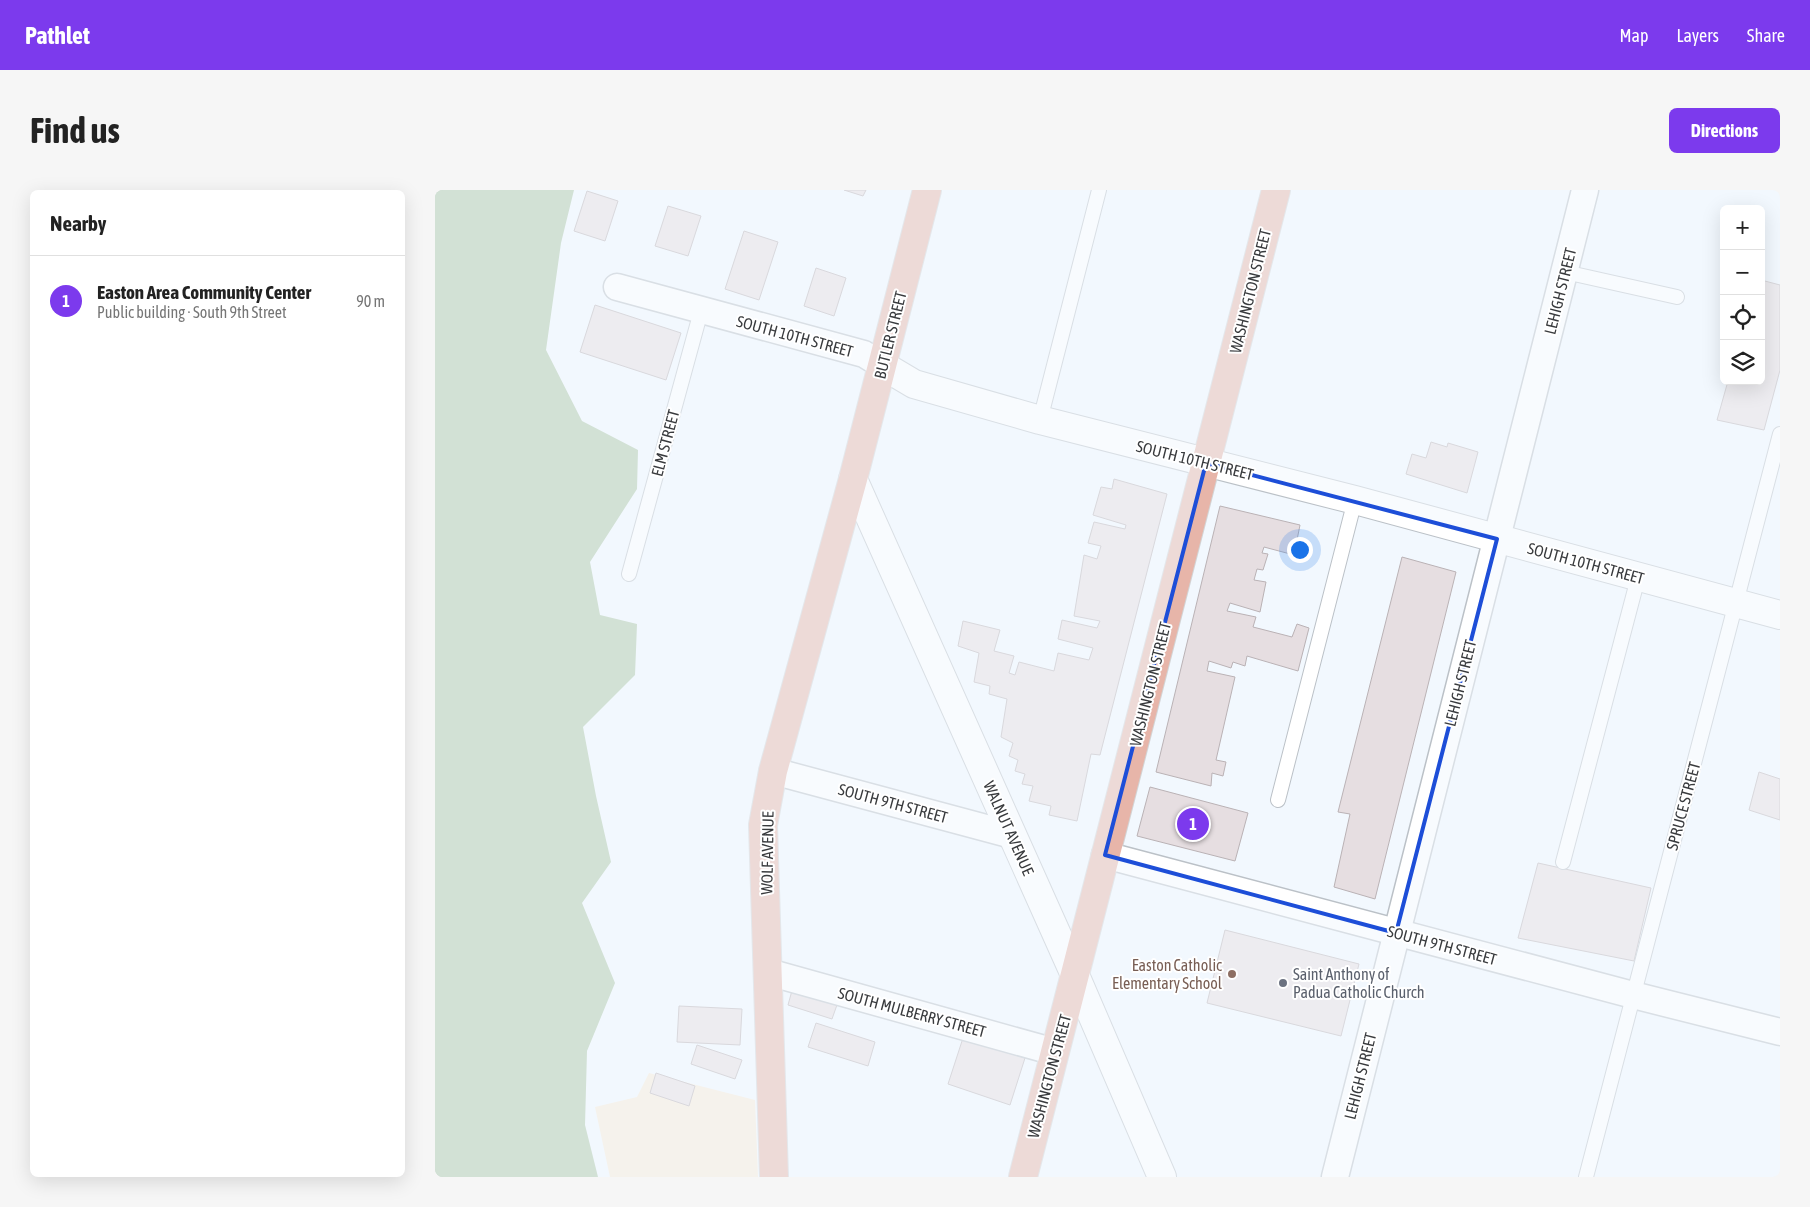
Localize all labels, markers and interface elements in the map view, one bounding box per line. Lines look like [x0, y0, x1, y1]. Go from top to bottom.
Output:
text: Pathlet [25, 22, 90, 49]
text: Map [1619, 25, 1648, 46]
text: Layers [1676, 25, 1719, 46]
text: Share [1747, 25, 1785, 46]
button: Directions [1669, 108, 1780, 153]
text: Find us [30, 110, 120, 150]
map controls [1720, 205, 1765, 385]
button: + [1720, 205, 1765, 250]
text: Nearby [50, 211, 106, 235]
street label: WASHINGTON STREET [1226, 227, 1274, 355]
street label: LEHIGH STREET [1541, 246, 1579, 336]
button: − [1720, 250, 1765, 295]
text: Easton Area Community Center [97, 281, 311, 303]
street label: BUTLER STREET [870, 289, 910, 381]
text: 1 [62, 292, 70, 310]
text: 90 m [356, 292, 385, 310]
button: locate [1720, 295, 1765, 340]
text: Public building · South 9th Street [97, 303, 287, 321]
street label: SOUTH 10TH STREET [735, 312, 855, 360]
button: layers [1720, 340, 1765, 385]
street label: ELM STREET [647, 408, 683, 478]
street label: SOUTH 10TH STREET [1135, 437, 1255, 483]
your location [1287, 537, 1313, 563]
street label: SOUTH 10TH STREET [1526, 539, 1646, 587]
street label: WASHINGTON STREET [1126, 620, 1174, 748]
street label: LEHIGH STREET [1441, 638, 1479, 728]
street label: SPRUCE STREET [1663, 760, 1703, 852]
street label: WALNUT AVENUE [980, 778, 1038, 878]
street label: SOUTH 9TH STREET [836, 780, 950, 826]
pin: 1 [1177, 805, 1209, 843]
street label: WOLF AVENUE [757, 811, 777, 895]
street label: SOUTH 9TH STREET [1385, 922, 1499, 968]
place label: Easton Catholic Elementary School [1112, 956, 1223, 993]
place label: Saint Anthony of Padua Catholic Church [1293, 965, 1425, 1001]
marker: Easton Catholic Elementary School [1226, 968, 1238, 980]
marker: Saint Anthony of Padua Catholic Church [1277, 977, 1289, 989]
street label: SOUTH MULBERRY STREET [836, 984, 988, 1040]
street label: WASHINGTON STREET [1024, 1012, 1074, 1140]
street label: LEHIGH STREET [1341, 1031, 1379, 1121]

